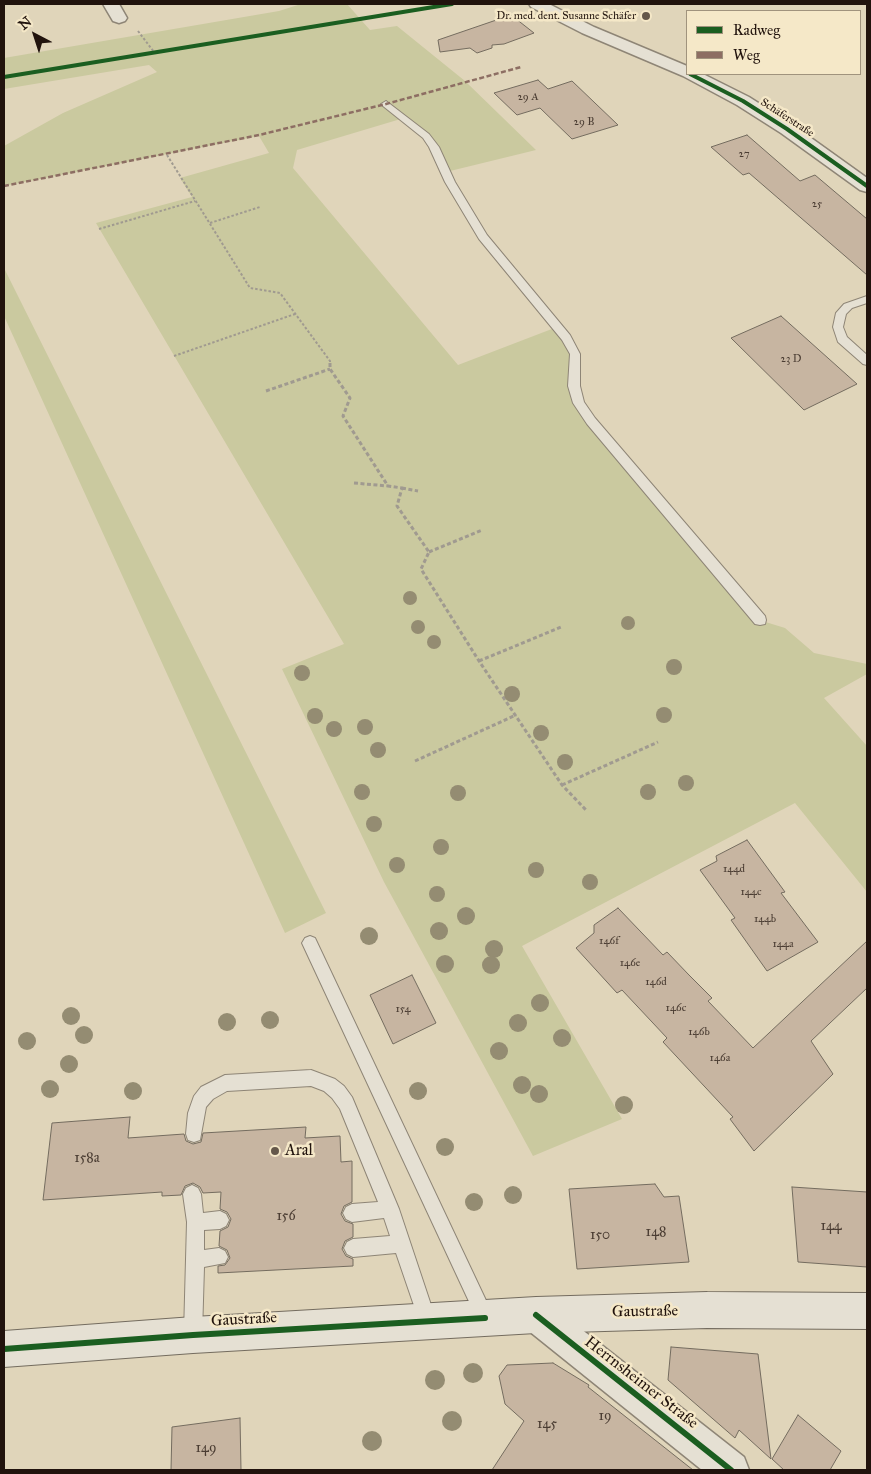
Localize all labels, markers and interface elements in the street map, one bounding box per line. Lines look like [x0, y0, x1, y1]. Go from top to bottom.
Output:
place label: Dr. med. dent. Susanne Schäfer [497, 9, 636, 23]
north arrow [10, 10, 60, 60]
marker: Dr. med. dent. Susanne Schäfer [640, 10, 652, 22]
legend [686, 10, 861, 75]
text: N [15, 13, 35, 33]
text: Radweg [733, 21, 780, 39]
text: Weg [733, 46, 760, 64]
house number: 29 A [517, 90, 539, 104]
street label: Schäferstraße [758, 96, 816, 140]
house number: 29 B [574, 115, 594, 129]
house number: 27 [739, 147, 750, 161]
house number: 25 [812, 197, 822, 211]
house number: 23 D [781, 352, 801, 366]
house number: 144d [723, 862, 745, 876]
house number: 144c [740, 885, 762, 899]
house number: 144b [754, 912, 776, 926]
house number: 146f [599, 934, 619, 948]
house number: 144a [772, 937, 794, 951]
house number: 146e [620, 956, 640, 970]
house number: 146d [645, 975, 667, 989]
house number: 146c [666, 1001, 686, 1015]
house number: 154 [395, 1002, 411, 1016]
house number: 146b [688, 1025, 710, 1039]
house number: 146a [710, 1051, 730, 1065]
place label: Aral [285, 1141, 313, 1161]
marker: Aral [269, 1145, 281, 1157]
house number: 158a [74, 1151, 100, 1167]
house number: 156 [276, 1209, 296, 1225]
house number: 144 [820, 1219, 842, 1235]
house number: 148 [646, 1225, 666, 1241]
house number: 150 [590, 1228, 610, 1244]
street label: Gaustraße [612, 1302, 678, 1322]
street label: Gaustraße [210, 1309, 278, 1331]
street label: Herrnsheimer Straße [580, 1333, 702, 1433]
house number: 19 [599, 1409, 611, 1425]
house number: 145 [537, 1417, 557, 1433]
house number: 149 [196, 1441, 216, 1457]

